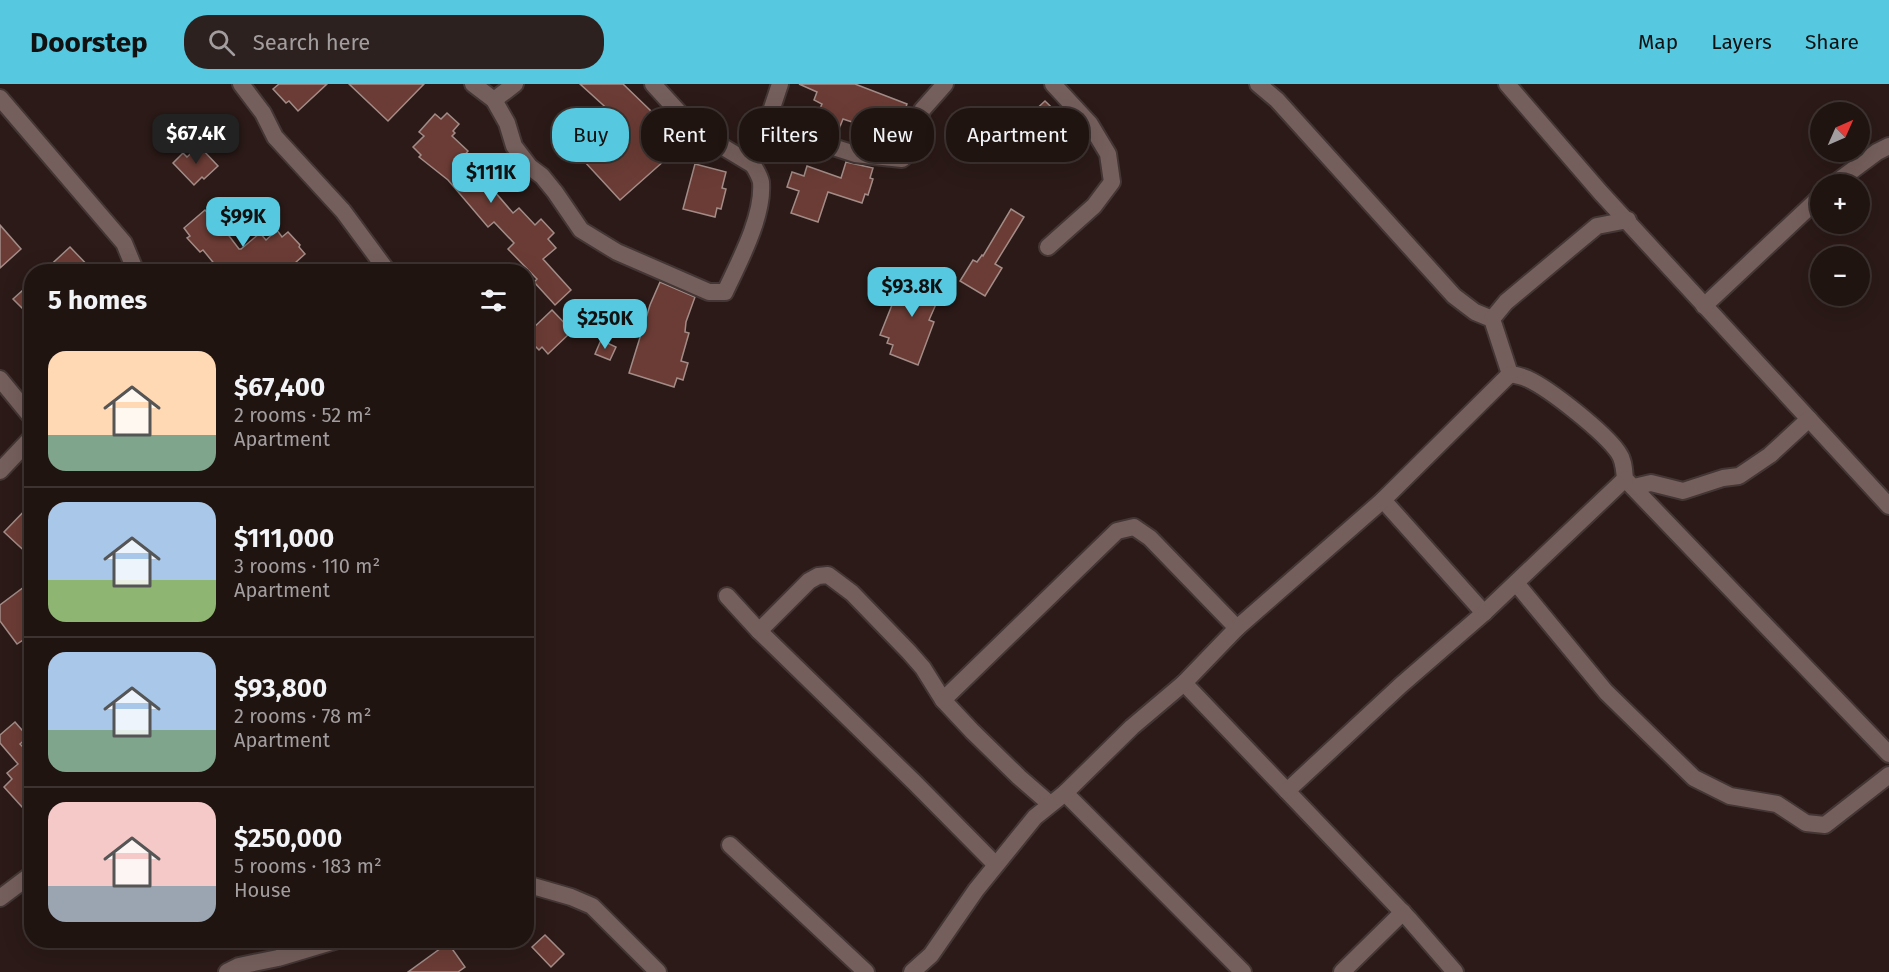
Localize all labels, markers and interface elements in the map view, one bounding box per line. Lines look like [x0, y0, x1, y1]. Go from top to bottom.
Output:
search box [184, 15, 604, 69]
text: Doorstep [30, 26, 148, 59]
icon: search [205, 26, 238, 59]
text: Search here [253, 29, 370, 56]
text: Map [1638, 29, 1678, 55]
text: Layers [1711, 29, 1772, 55]
text: Share [1805, 29, 1859, 55]
north arrow [1810, 102, 1870, 162]
map controls [1810, 102, 1870, 306]
chip: Buy [552, 108, 629, 162]
chip: Rent [641, 108, 727, 162]
chip: Filters [739, 108, 839, 162]
chip: New [851, 108, 934, 162]
chip: Apartment [946, 108, 1089, 162]
pin: $67.4K [147, 114, 245, 165]
text: $67.4K [166, 121, 226, 145]
pin: $111K [449, 153, 533, 204]
text: $111K [466, 160, 516, 184]
button: + [1810, 174, 1870, 234]
pin: $99K [207, 197, 279, 248]
text: $99K [220, 204, 266, 228]
button: − [1810, 246, 1870, 306]
pin: $93.8K [863, 267, 961, 318]
text: $93.8K [882, 274, 942, 298]
icon: filters [477, 284, 510, 317]
text: 5 homes [48, 285, 147, 316]
pin: $250K [563, 299, 647, 350]
text: $250K [577, 306, 633, 330]
text: $67,400 [234, 372, 325, 403]
icon: home [96, 375, 168, 447]
text: 2 rooms · 52 m² [234, 403, 372, 427]
text: Apartment [234, 427, 330, 451]
text: $111,000 [234, 523, 334, 554]
icon: home [96, 526, 168, 598]
text: 3 rooms · 110 m² [234, 554, 380, 578]
text: Apartment [234, 578, 330, 602]
text: $93,800 [234, 673, 327, 704]
icon: home [96, 676, 168, 748]
text: 2 rooms · 78 m² [234, 704, 371, 728]
text: Apartment [234, 728, 330, 752]
text: $250,000 [234, 823, 342, 854]
icon: home [96, 826, 168, 898]
text: 5 rooms · 183 m² [234, 854, 382, 878]
text: House [234, 878, 291, 902]

